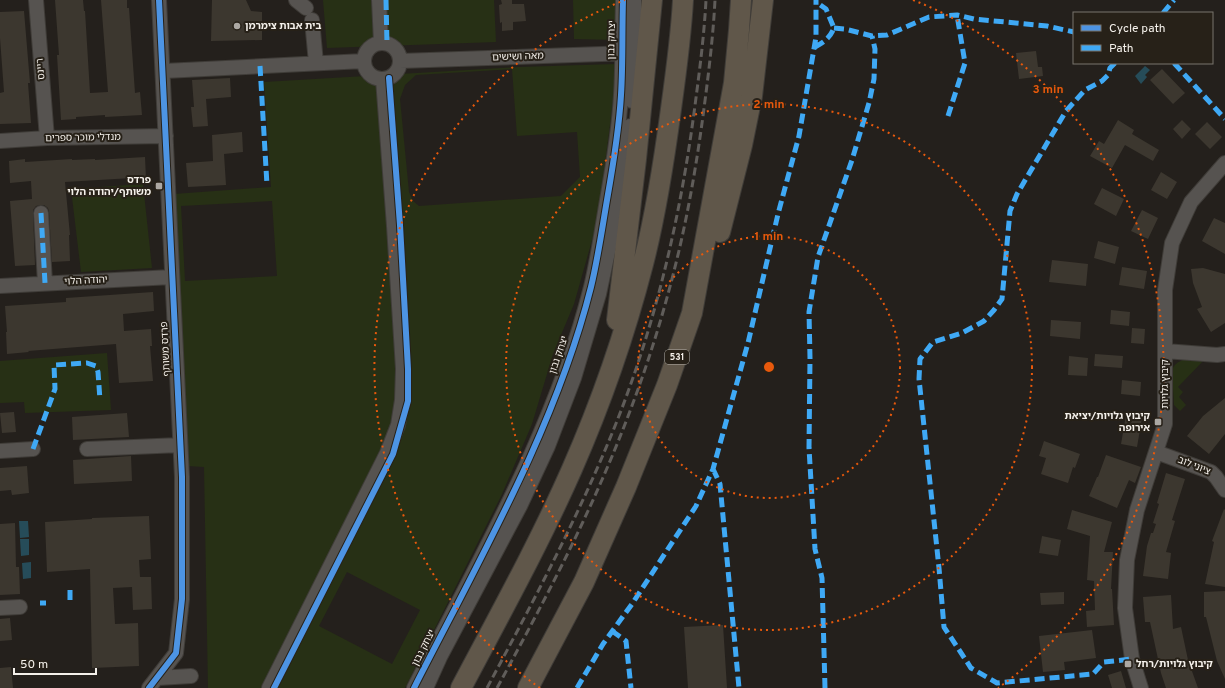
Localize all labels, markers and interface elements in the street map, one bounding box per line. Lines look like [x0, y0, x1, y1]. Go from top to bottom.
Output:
legend [1073, 12, 1213, 64]
place label: בית אבות צימרמן [245, 20, 321, 33]
street label: יצחק נבון [605, 20, 619, 60]
marker: בית אבות צימרמן [232, 21, 242, 31]
text: Cycle path [1109, 21, 1166, 37]
text: Path [1109, 41, 1134, 57]
street label: מאה ושישים [492, 50, 544, 64]
street label: ריינס [34, 58, 48, 80]
text: 3 min [1032, 82, 1064, 98]
text: 2 min [753, 97, 785, 113]
street label: מנדלי מוכר ספרים [45, 131, 121, 145]
place label: פרדס משותף/יהודה הלוי [67, 174, 151, 199]
marker: פרדס משותף/יהודה הלוי [154, 181, 164, 191]
text: 1 min [755, 229, 783, 245]
street label: יהודה הלוי [64, 273, 108, 289]
street label: פרדס משותף [158, 321, 174, 377]
street label: יצחק נבון [546, 334, 572, 376]
road number: 531 [665, 350, 689, 364]
street label: קיבוץ גלויות [1159, 359, 1172, 409]
centre of rings [762, 360, 776, 374]
place label: קיבוץ גלויות/יציאת אירופה [1065, 410, 1150, 435]
marker: קיבוץ גלויות/יציאת אירופה [1153, 417, 1163, 427]
street label: ציוני לוב [1176, 454, 1213, 479]
street label: יצחק נבון [409, 627, 439, 669]
scale bar [14, 650, 96, 676]
text: 50 m [20, 657, 48, 673]
place label: קיבוץ גלויות/רחל [1136, 658, 1213, 671]
marker: קיבוץ גלויות/רחל [1123, 659, 1133, 669]

